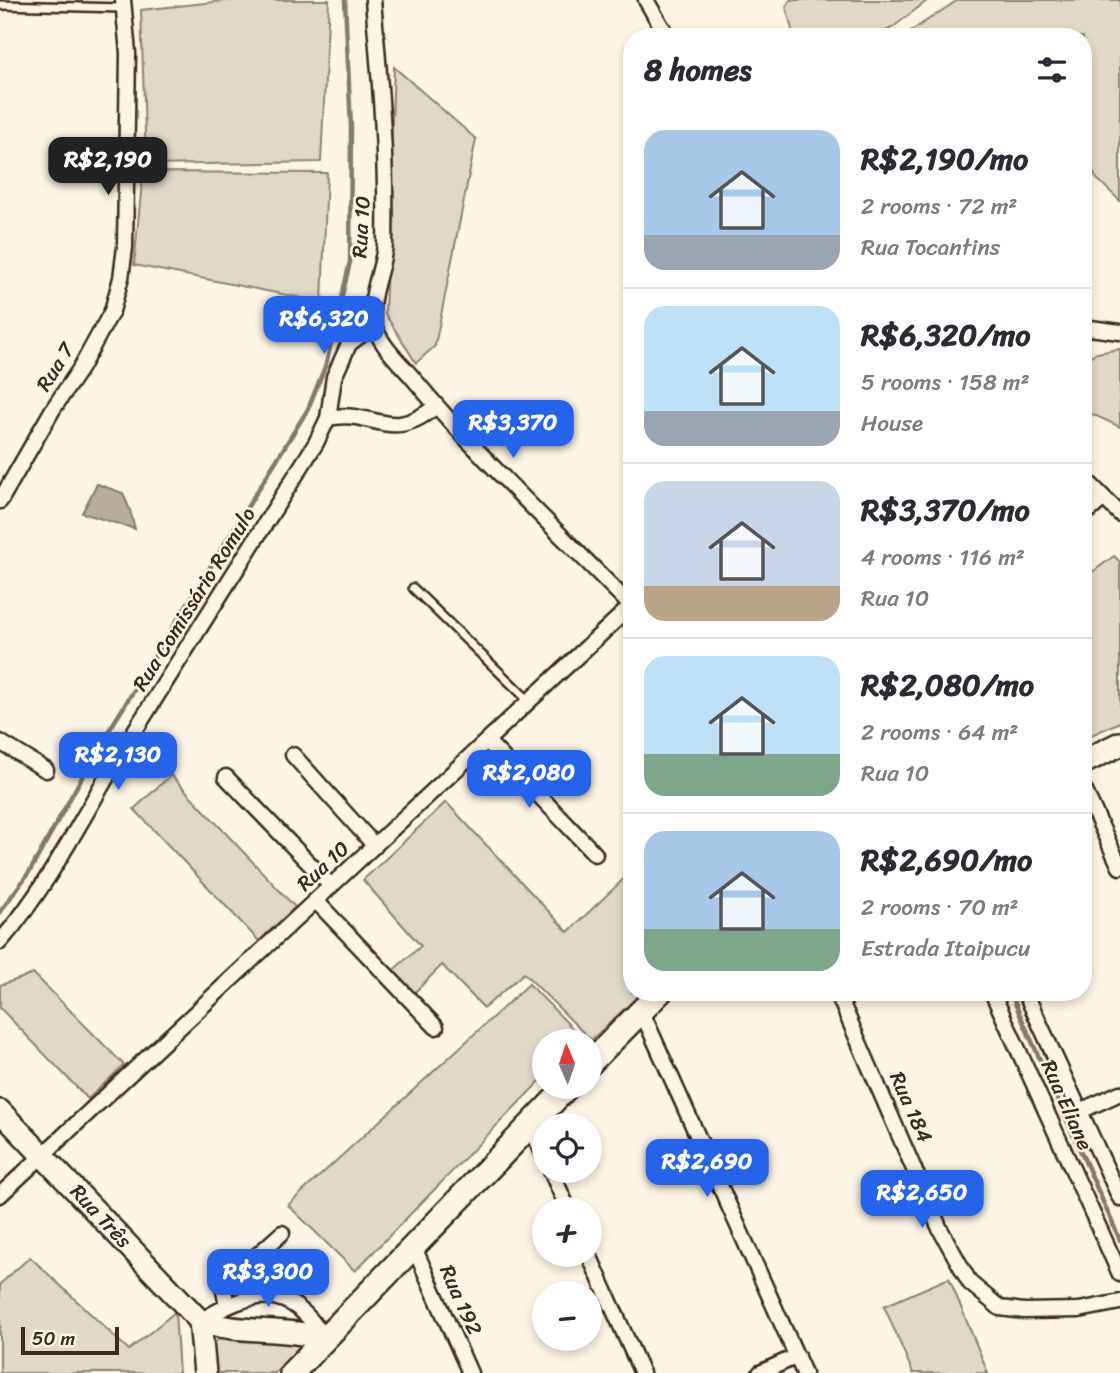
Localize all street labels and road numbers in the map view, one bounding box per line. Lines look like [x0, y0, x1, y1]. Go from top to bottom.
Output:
street label: Rua 10 [340, 195, 382, 259]
street label: Rua 7 [25, 333, 86, 399]
street label: Rua Comissário Romulo [122, 499, 266, 699]
street label: Rua 10 [287, 831, 359, 901]
street label: Rua Eliane [1030, 1053, 1104, 1157]
street label: Rua 184 [878, 1065, 944, 1149]
street label: Rua Três [60, 1174, 142, 1258]
street label: Rua 192 [429, 1258, 493, 1342]

